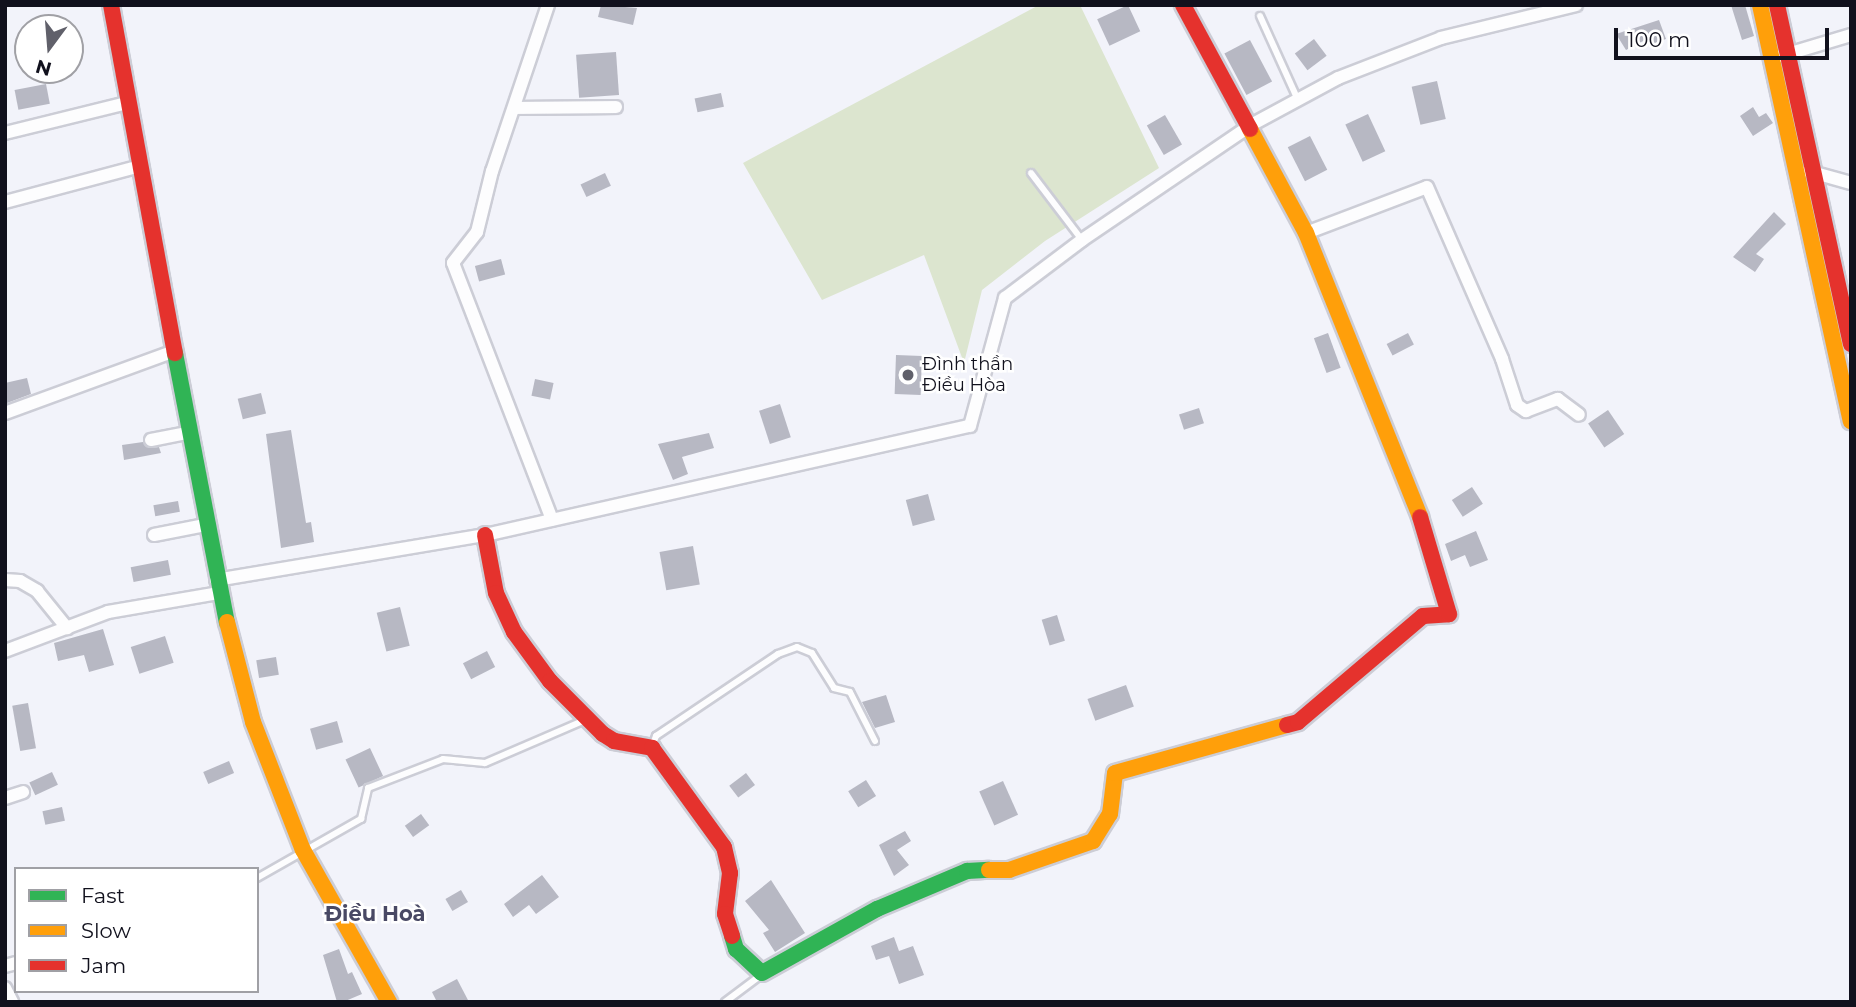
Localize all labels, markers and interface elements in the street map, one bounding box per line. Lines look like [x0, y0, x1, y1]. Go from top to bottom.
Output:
north arrow [14, 14, 84, 84]
scale bar [1618, 14, 1833, 58]
text: 100 m [1627, 27, 1690, 52]
text: N [33, 55, 54, 81]
place label: Đình thần Điều Hòa [922, 354, 1013, 396]
marker: Đình thần Điều Hòa [900, 367, 916, 383]
legend [14, 867, 259, 993]
text: Fast [81, 883, 125, 908]
district label: Điều Hoà [324, 901, 426, 927]
text: Slow [81, 918, 131, 943]
text: Jam [81, 953, 126, 978]

